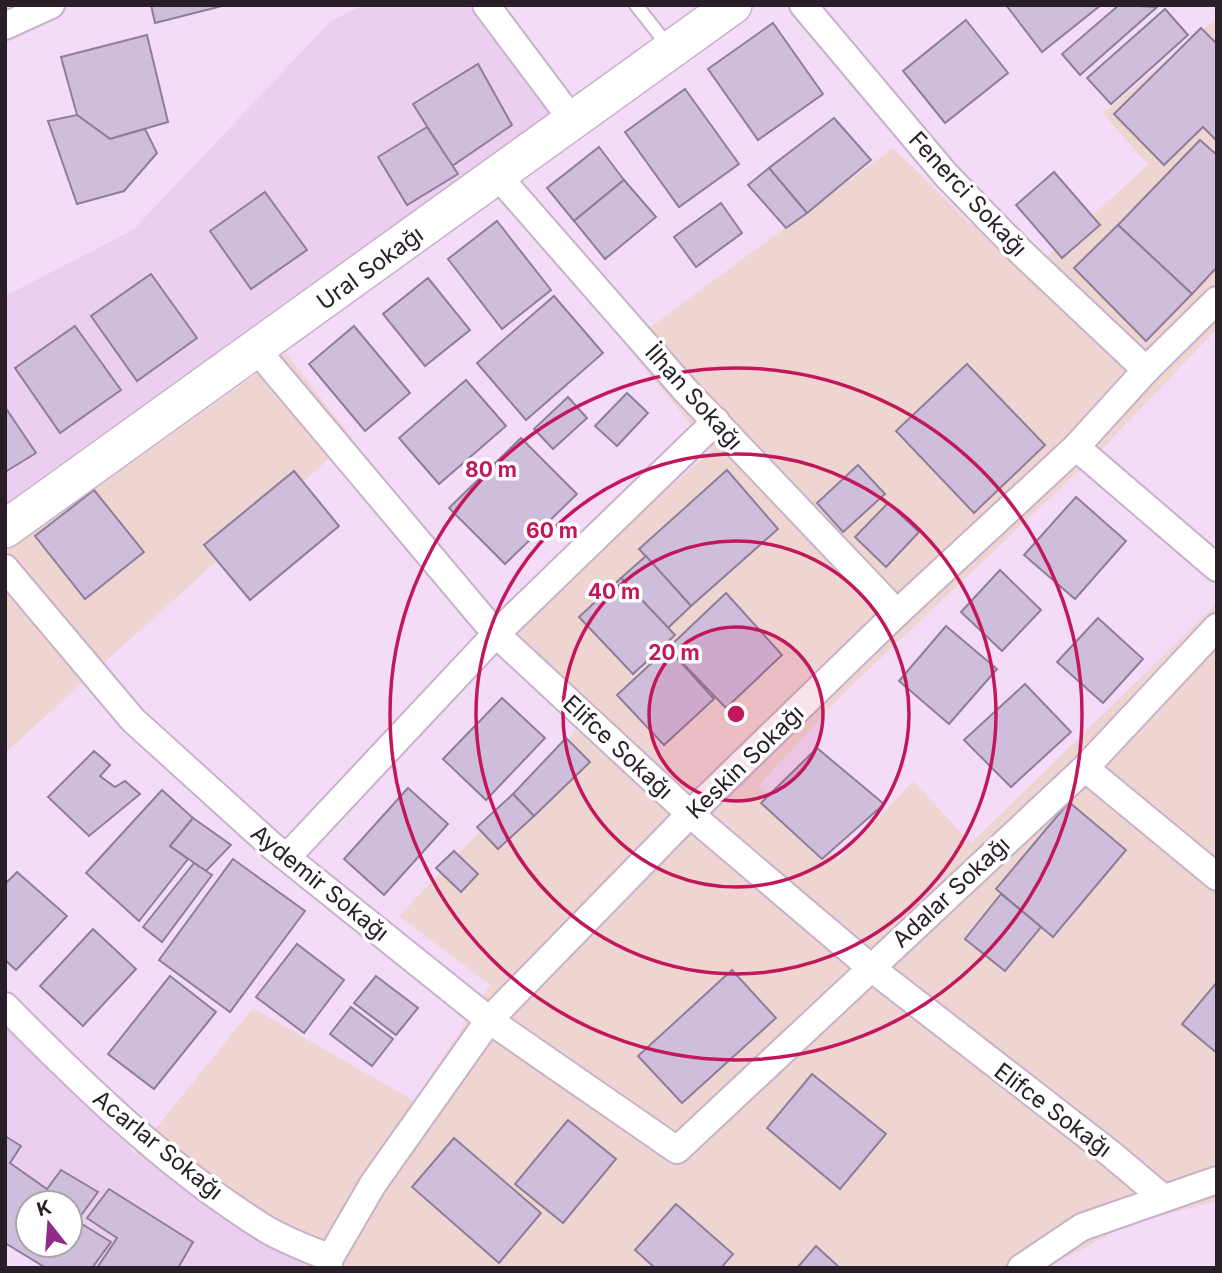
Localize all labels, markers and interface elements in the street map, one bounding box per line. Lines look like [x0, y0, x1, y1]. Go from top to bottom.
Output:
street label: Fenerci Sokağı [903, 126, 1033, 262]
street label: Ural Sokağı [311, 220, 429, 316]
street label: İlhan Sokağı [639, 339, 749, 455]
text: 80 m [465, 457, 517, 482]
text: 60 m [526, 518, 578, 543]
text: 40 m [588, 579, 640, 604]
text: 20 m [648, 640, 700, 665]
street label: Elifce Sokağı [557, 689, 679, 805]
street label: Keskin Sokağı [681, 699, 809, 825]
centre of rings [724, 702, 748, 726]
street label: Aydemir Sokağı [246, 819, 394, 947]
street label: Adalar Sokağı [887, 831, 1015, 953]
street label: Elifce Sokağı [989, 1057, 1117, 1163]
street label: Acarlar Sokağı [88, 1084, 228, 1206]
north arrow [14, 1189, 84, 1259]
text: K [34, 1195, 54, 1221]

